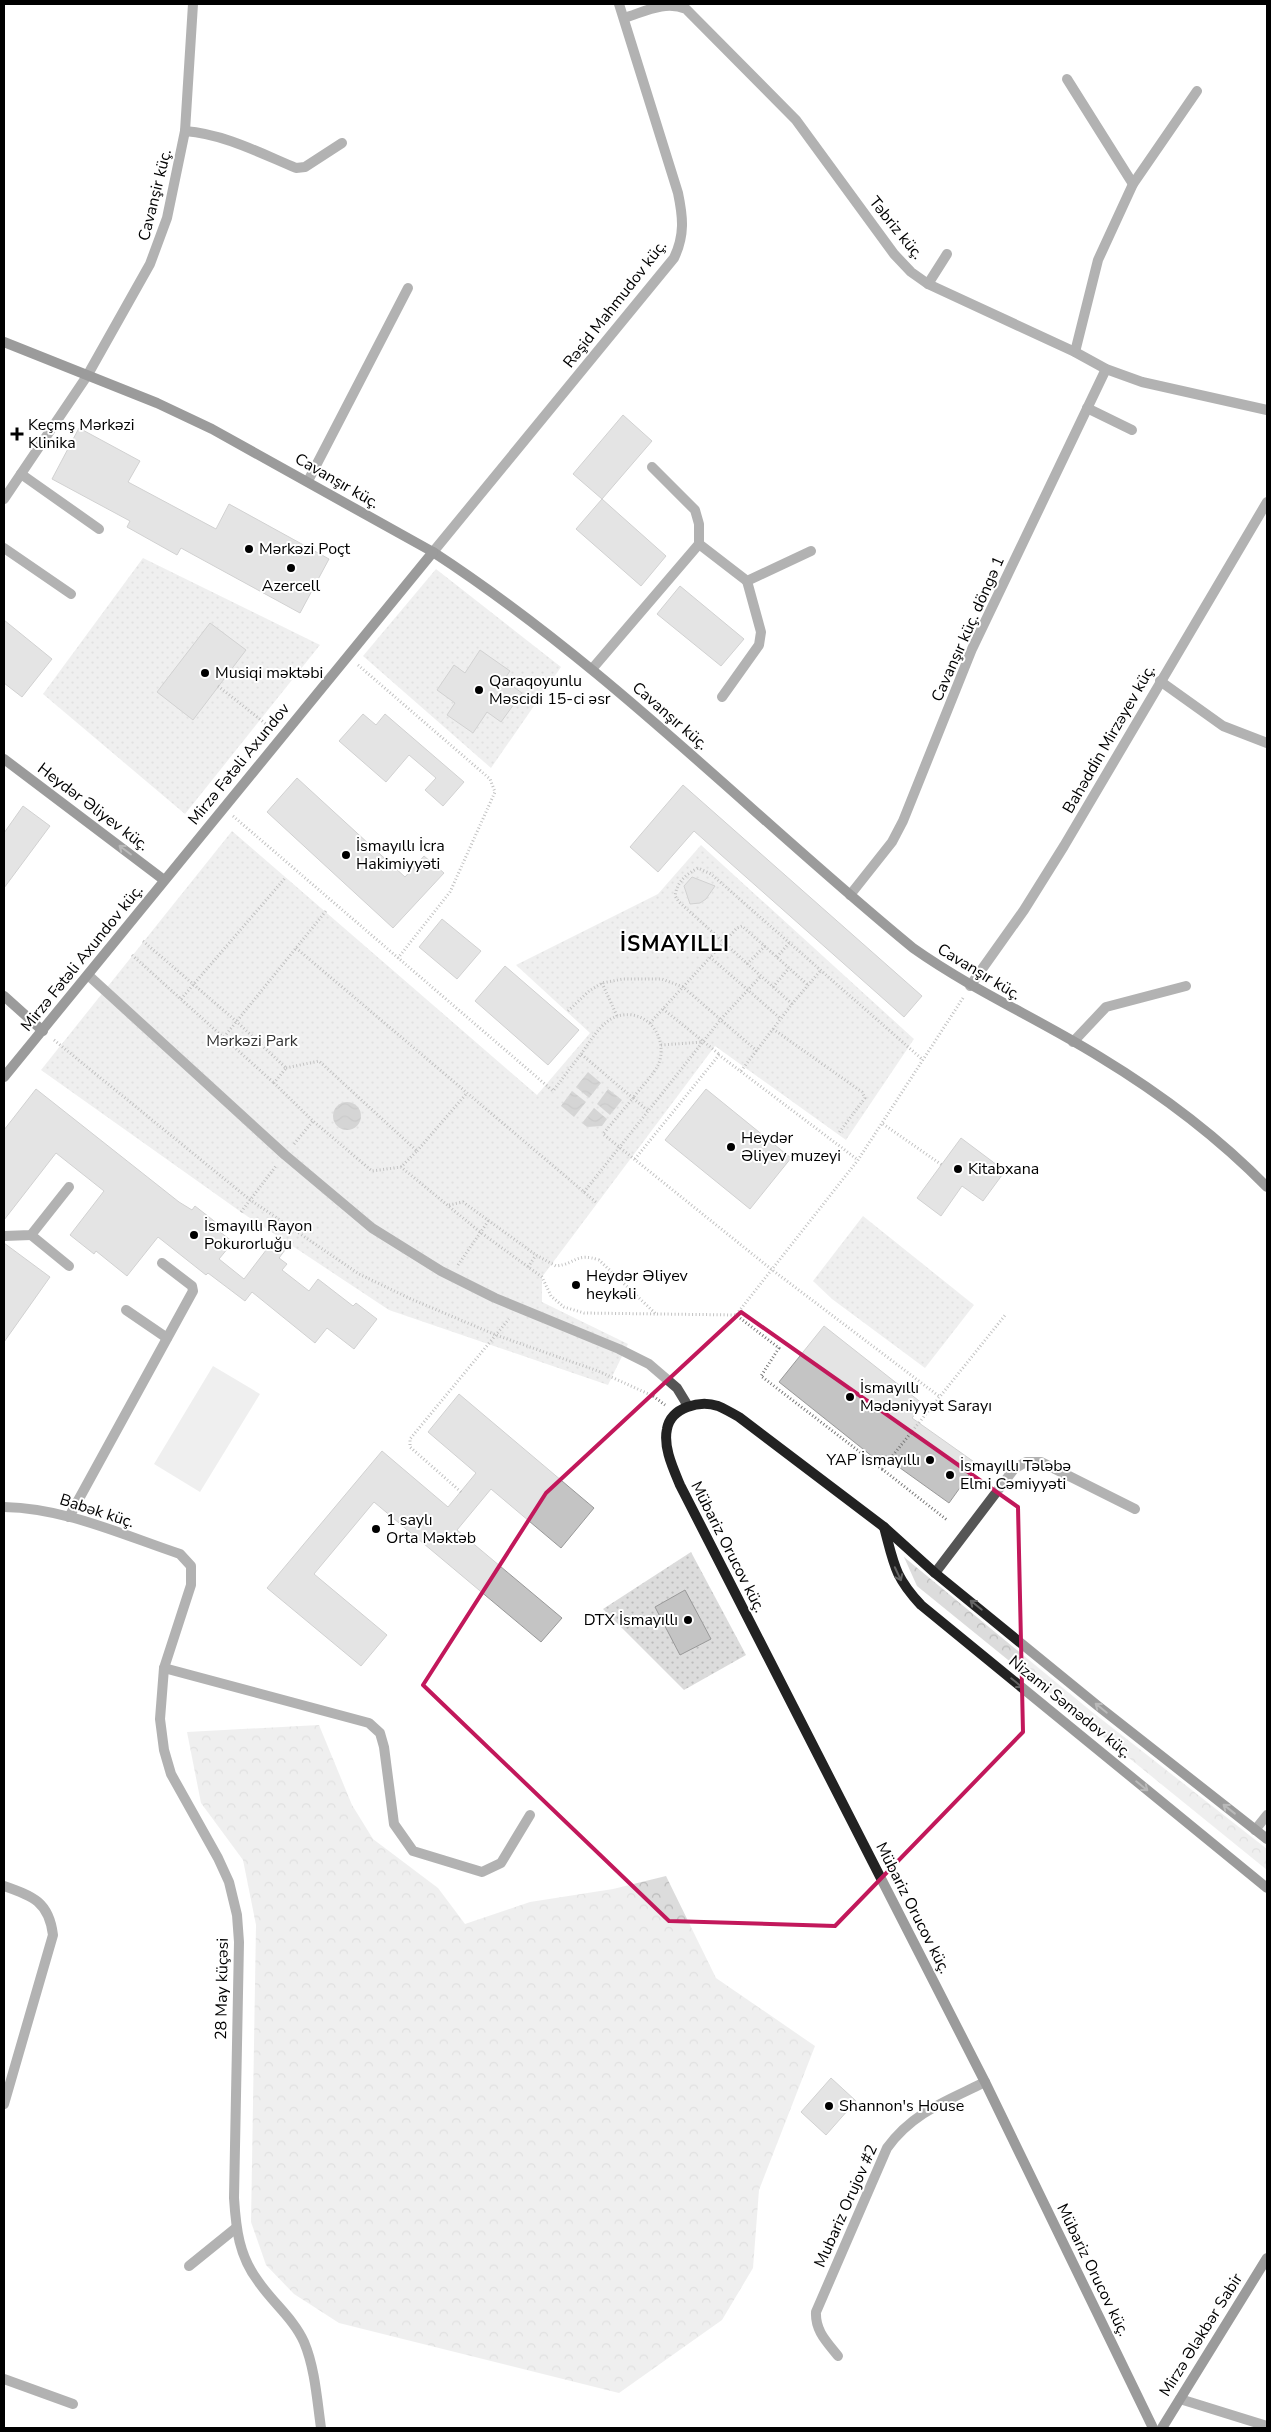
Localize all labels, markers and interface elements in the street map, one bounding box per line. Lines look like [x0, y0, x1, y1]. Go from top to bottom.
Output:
street label: Cavanşir küç. [133, 147, 177, 243]
street label: Təbriz küç. [864, 192, 928, 264]
street label: Rəşid Mahmudov küç. [558, 236, 672, 372]
place label: Keçmş Mərkəzi Klinika [28, 414, 135, 454]
marker: Keçmş Mərkəzi Klinika [10, 427, 24, 441]
street label: Cavanşır küç. [291, 448, 383, 514]
place label: Mərkəzi Poçt [259, 538, 350, 560]
marker: Mərkəzi Poçt [243, 543, 255, 555]
street label: Cavanşır küç. döngə 1 [926, 553, 1010, 705]
marker: Azercell [285, 562, 297, 574]
place label: Azercell [262, 575, 320, 597]
street label: Bahəddin Mirzəyev küç. [1057, 661, 1161, 817]
place label: Musiqi məktəbi [215, 662, 323, 684]
marker: Musiqi məktəbi [199, 667, 211, 679]
place label: Qaraqoyunlu Məscidi 15-ci əsr [489, 670, 611, 710]
street label: Cavanşır küç. [627, 677, 713, 755]
marker: Qaraqoyunlu Məscidi 15-ci əsr [473, 684, 485, 696]
street label: Mirzə Fətəli Axundov [183, 698, 295, 829]
street label: Heydər Əliyev küç. [33, 758, 153, 856]
place label: İsmayıllı İcra Hakimiyyəti [356, 835, 445, 875]
one-way arrow [119, 845, 132, 856]
marker: İsmayıllı İcra Hakimiyyəti [340, 849, 352, 861]
street label: Mirzə Fətəli Axundov küç. [16, 880, 148, 1036]
district label: İSMAYILLI [620, 930, 730, 958]
street label: Cavanşır küç. [933, 938, 1025, 1006]
park label: Mərkəzi Park [206, 1030, 299, 1052]
place label: Heydər Əliyev muzeyi [741, 1127, 841, 1167]
marker: Heydər Əliyev muzeyi [725, 1141, 737, 1153]
place label: Kitabxana [968, 1158, 1039, 1180]
marker: Kitabxana [952, 1163, 964, 1175]
place label: İsmayıllı Rayon Pokurorluğu [204, 1215, 312, 1255]
marker: İsmayıllı Rayon Pokurorluğu [188, 1229, 200, 1241]
place label: Heydər Əliyev heykəli [586, 1265, 689, 1305]
marker: Heydər Əliyev heykəli [570, 1279, 582, 1291]
place label: İsmayıllı Mədəniyyət Sarayı [860, 1377, 992, 1417]
marker: İsmayıllı Mədəniyyət Sarayı [844, 1391, 856, 1403]
place label: YAP İsmayıllı [826, 1449, 920, 1471]
marker: YAP İsmayıllı [924, 1454, 936, 1466]
place label: İsmayıllı Tələbə Elmi Cəmiyyəti [960, 1455, 1071, 1495]
marker: İsmayıllı Tələbə Elmi Cəmiyyəti [944, 1469, 956, 1481]
street label: Mübariz Orucov küç. [685, 1477, 771, 1617]
street label: Babək küç. [57, 1489, 137, 1533]
place label: 1 saylı Orta Məktəb [386, 1509, 476, 1549]
marker: 1 saylı Orta Məktəb [370, 1523, 382, 1535]
one-way arrow [894, 1566, 903, 1581]
one-way arrow [969, 1600, 982, 1611]
place label: DTX İsmayıllı [584, 1609, 678, 1631]
marker: DTX İsmayıllı [682, 1614, 694, 1626]
street label: Nizami Səmədov küç. [1004, 1651, 1136, 1763]
one-way arrow [1010, 1677, 1023, 1689]
one-way arrow [1095, 1703, 1108, 1714]
one-way arrow [1135, 1781, 1148, 1792]
one-way arrow [1222, 1804, 1236, 1814]
street label: Mübariz Orucov küç. [870, 1838, 956, 1978]
street label: 28 May küçəsi [210, 1938, 234, 2040]
place label: Shannon's House [839, 2095, 964, 2117]
marker: Shannon's House [823, 2100, 835, 2112]
street label: Mubariz Orujov #2 [809, 2141, 883, 2271]
street label: Mübariz Orucov küç. [1051, 2200, 1135, 2340]
street label: Mirzə Ələkbər Sabir [1154, 2269, 1248, 2401]

